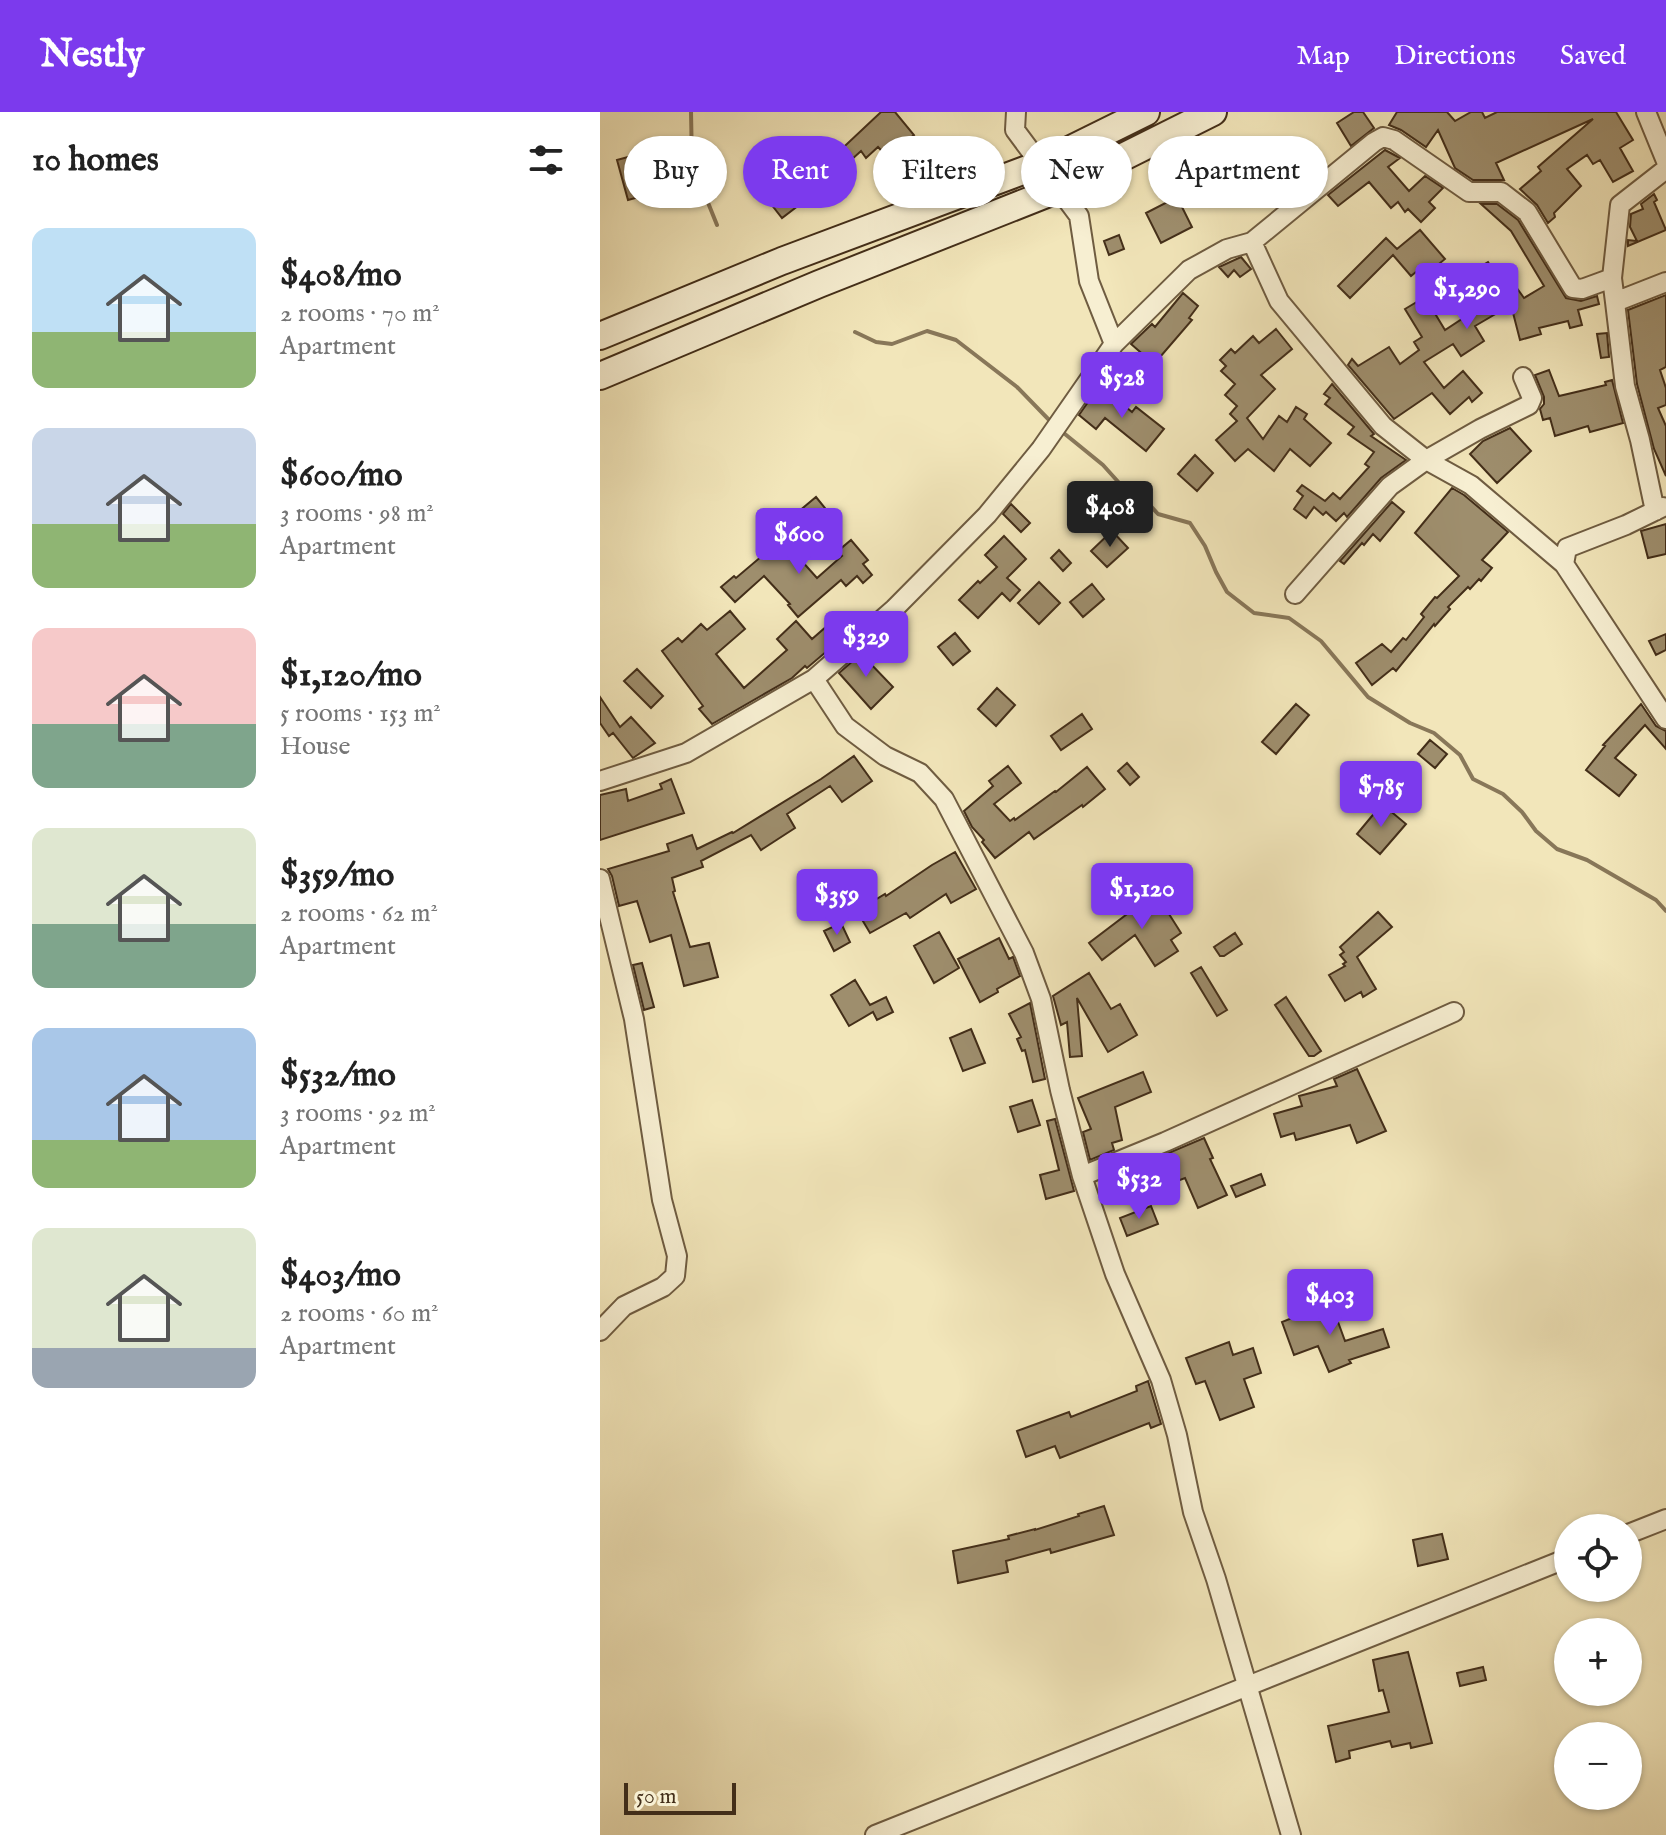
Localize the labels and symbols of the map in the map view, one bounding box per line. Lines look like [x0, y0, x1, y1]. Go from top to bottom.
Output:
pin: $1,290 [1402, 263, 1532, 331]
pin: $528 [1075, 352, 1169, 420]
pin: $408 [1063, 481, 1157, 549]
pin: $600 [752, 508, 846, 576]
pin: $329 [819, 611, 913, 679]
pin: $785 [1334, 761, 1428, 829]
pin: $1,120 [1077, 863, 1207, 931]
pin: $359 [790, 869, 884, 937]
pin: $532 [1092, 1153, 1186, 1221]
pin: $403 [1283, 1269, 1377, 1337]
scale bar [624, 1779, 736, 1815]

